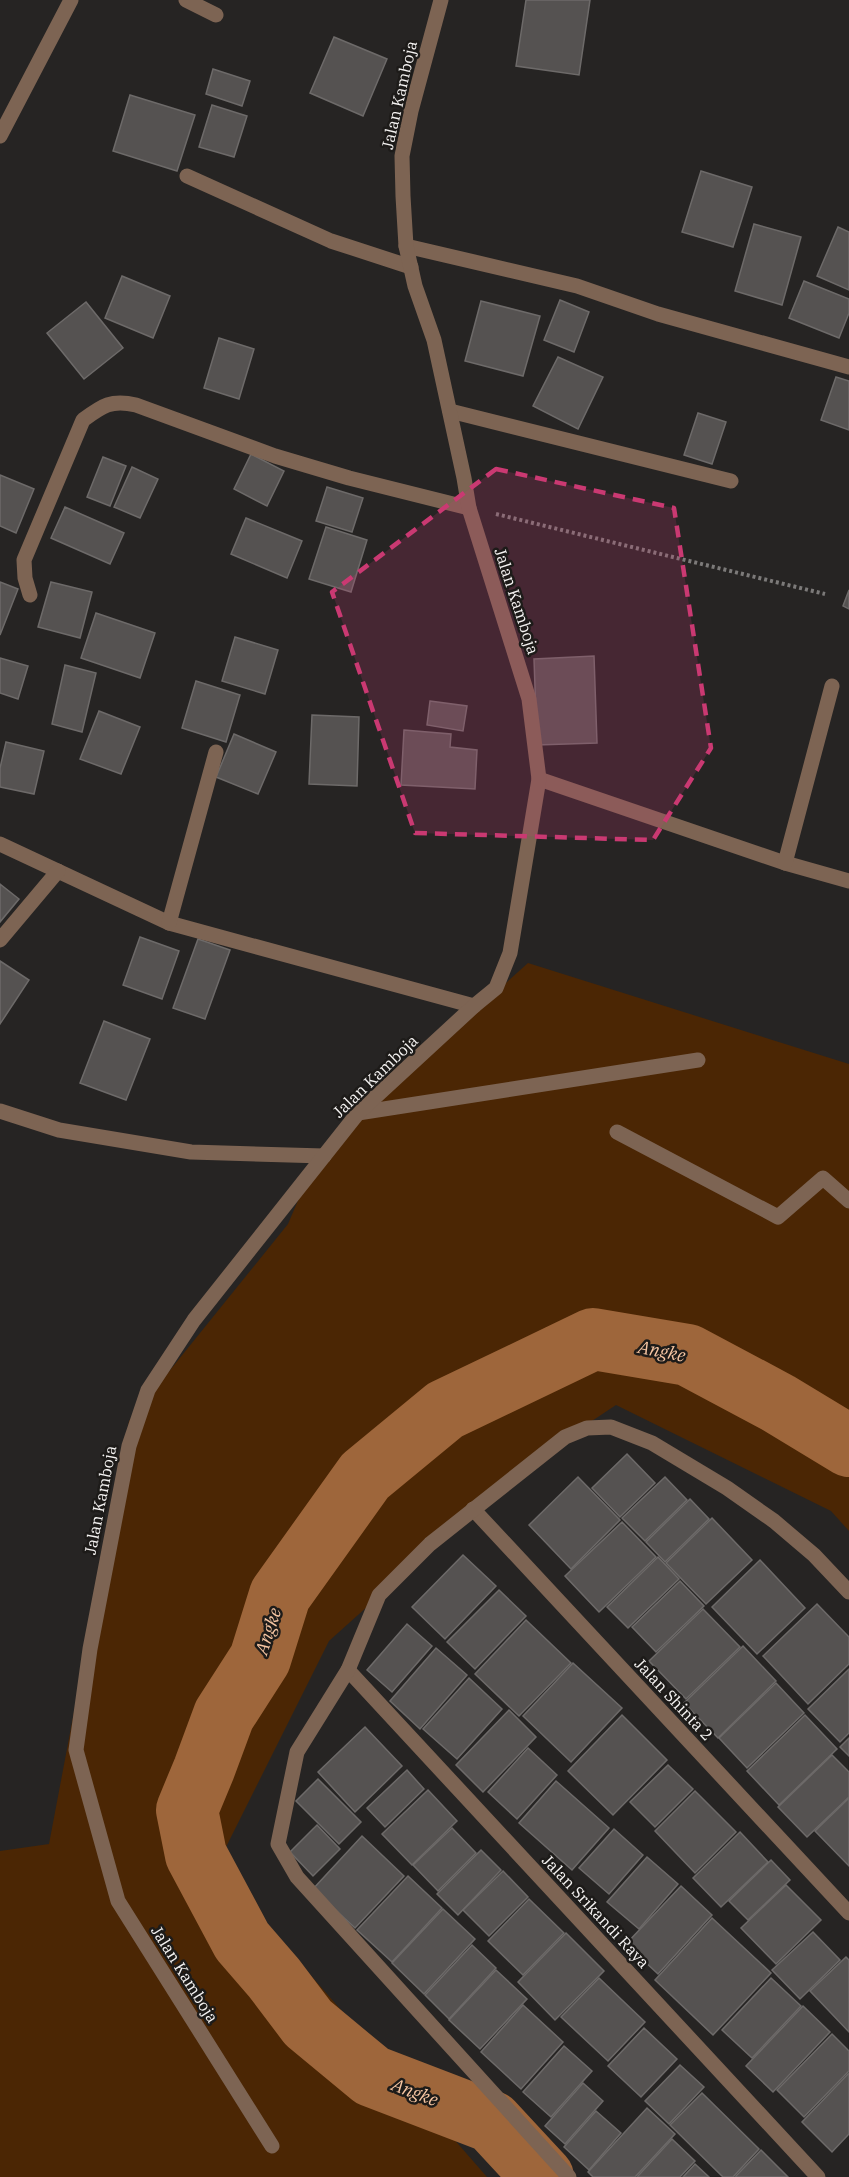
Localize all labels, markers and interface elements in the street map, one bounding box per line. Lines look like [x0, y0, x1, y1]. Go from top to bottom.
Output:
street label: Jalan Kamboja [377, 39, 421, 151]
street label: Jalan Kamboja [490, 545, 544, 657]
street label: Jalan Kamboja [328, 1030, 422, 1122]
water label: Angke [635, 1335, 688, 1367]
street label: Jalan Kamboja [80, 1443, 120, 1556]
water label: Angke [249, 1605, 286, 1658]
street label: Jalan Shinta 2 [631, 1653, 717, 1745]
street label: Jalan Srikandi Raya [538, 1850, 654, 1972]
street label: Jalan Kamboja [147, 1922, 223, 2027]
water label: Angke [388, 2072, 441, 2111]

